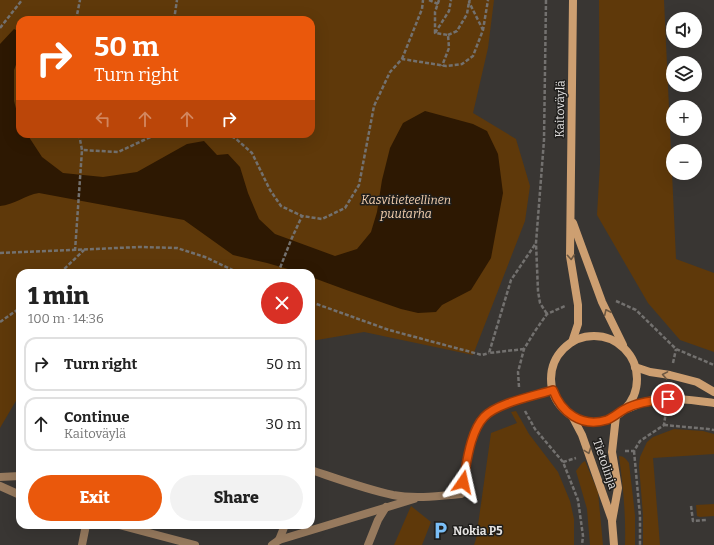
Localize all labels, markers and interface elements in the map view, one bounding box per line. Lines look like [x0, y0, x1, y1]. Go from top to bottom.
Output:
map controls [666, 12, 702, 180]
button: sound [666, 12, 702, 48]
text: 50 m [94, 30, 159, 63]
icon: right [28, 32, 80, 84]
button: layers [666, 56, 702, 92]
text: Turn right [94, 64, 179, 86]
street label: Kaitoväylä [553, 80, 568, 138]
button: + [666, 100, 702, 136]
icon: left [92, 108, 114, 130]
icon: ahead [134, 108, 156, 130]
icon: ahead [176, 108, 198, 130]
icon: right [218, 108, 240, 130]
button: − [666, 144, 702, 180]
park label: Kasvitieteellinen puutarha [361, 193, 451, 221]
one-way arrow [566, 254, 575, 260]
text: 1 min [28, 282, 89, 310]
button: close [261, 282, 303, 324]
one-way arrow [604, 309, 612, 316]
text: 100 m · 14:36 [28, 311, 104, 326]
icon: right [30, 353, 52, 375]
text: Turn right [64, 355, 137, 373]
text: 50 m [266, 355, 301, 373]
one-way arrow [662, 371, 668, 379]
pin [651, 382, 685, 416]
icon: arrive [657, 388, 679, 410]
text: Continue [64, 408, 130, 426]
icon: ahead [30, 413, 52, 435]
text: 30 m [266, 415, 301, 433]
text: Kaitoväylä [64, 426, 126, 441]
street label: Tietolinja [590, 437, 620, 491]
one-way arrow [584, 448, 592, 455]
position arrow [442, 461, 484, 503]
button: Exit [28, 475, 162, 521]
button: Share [170, 475, 303, 521]
parking icon: Nokia P5 [430, 521, 450, 541]
place label: Nokia P5 [453, 524, 503, 538]

